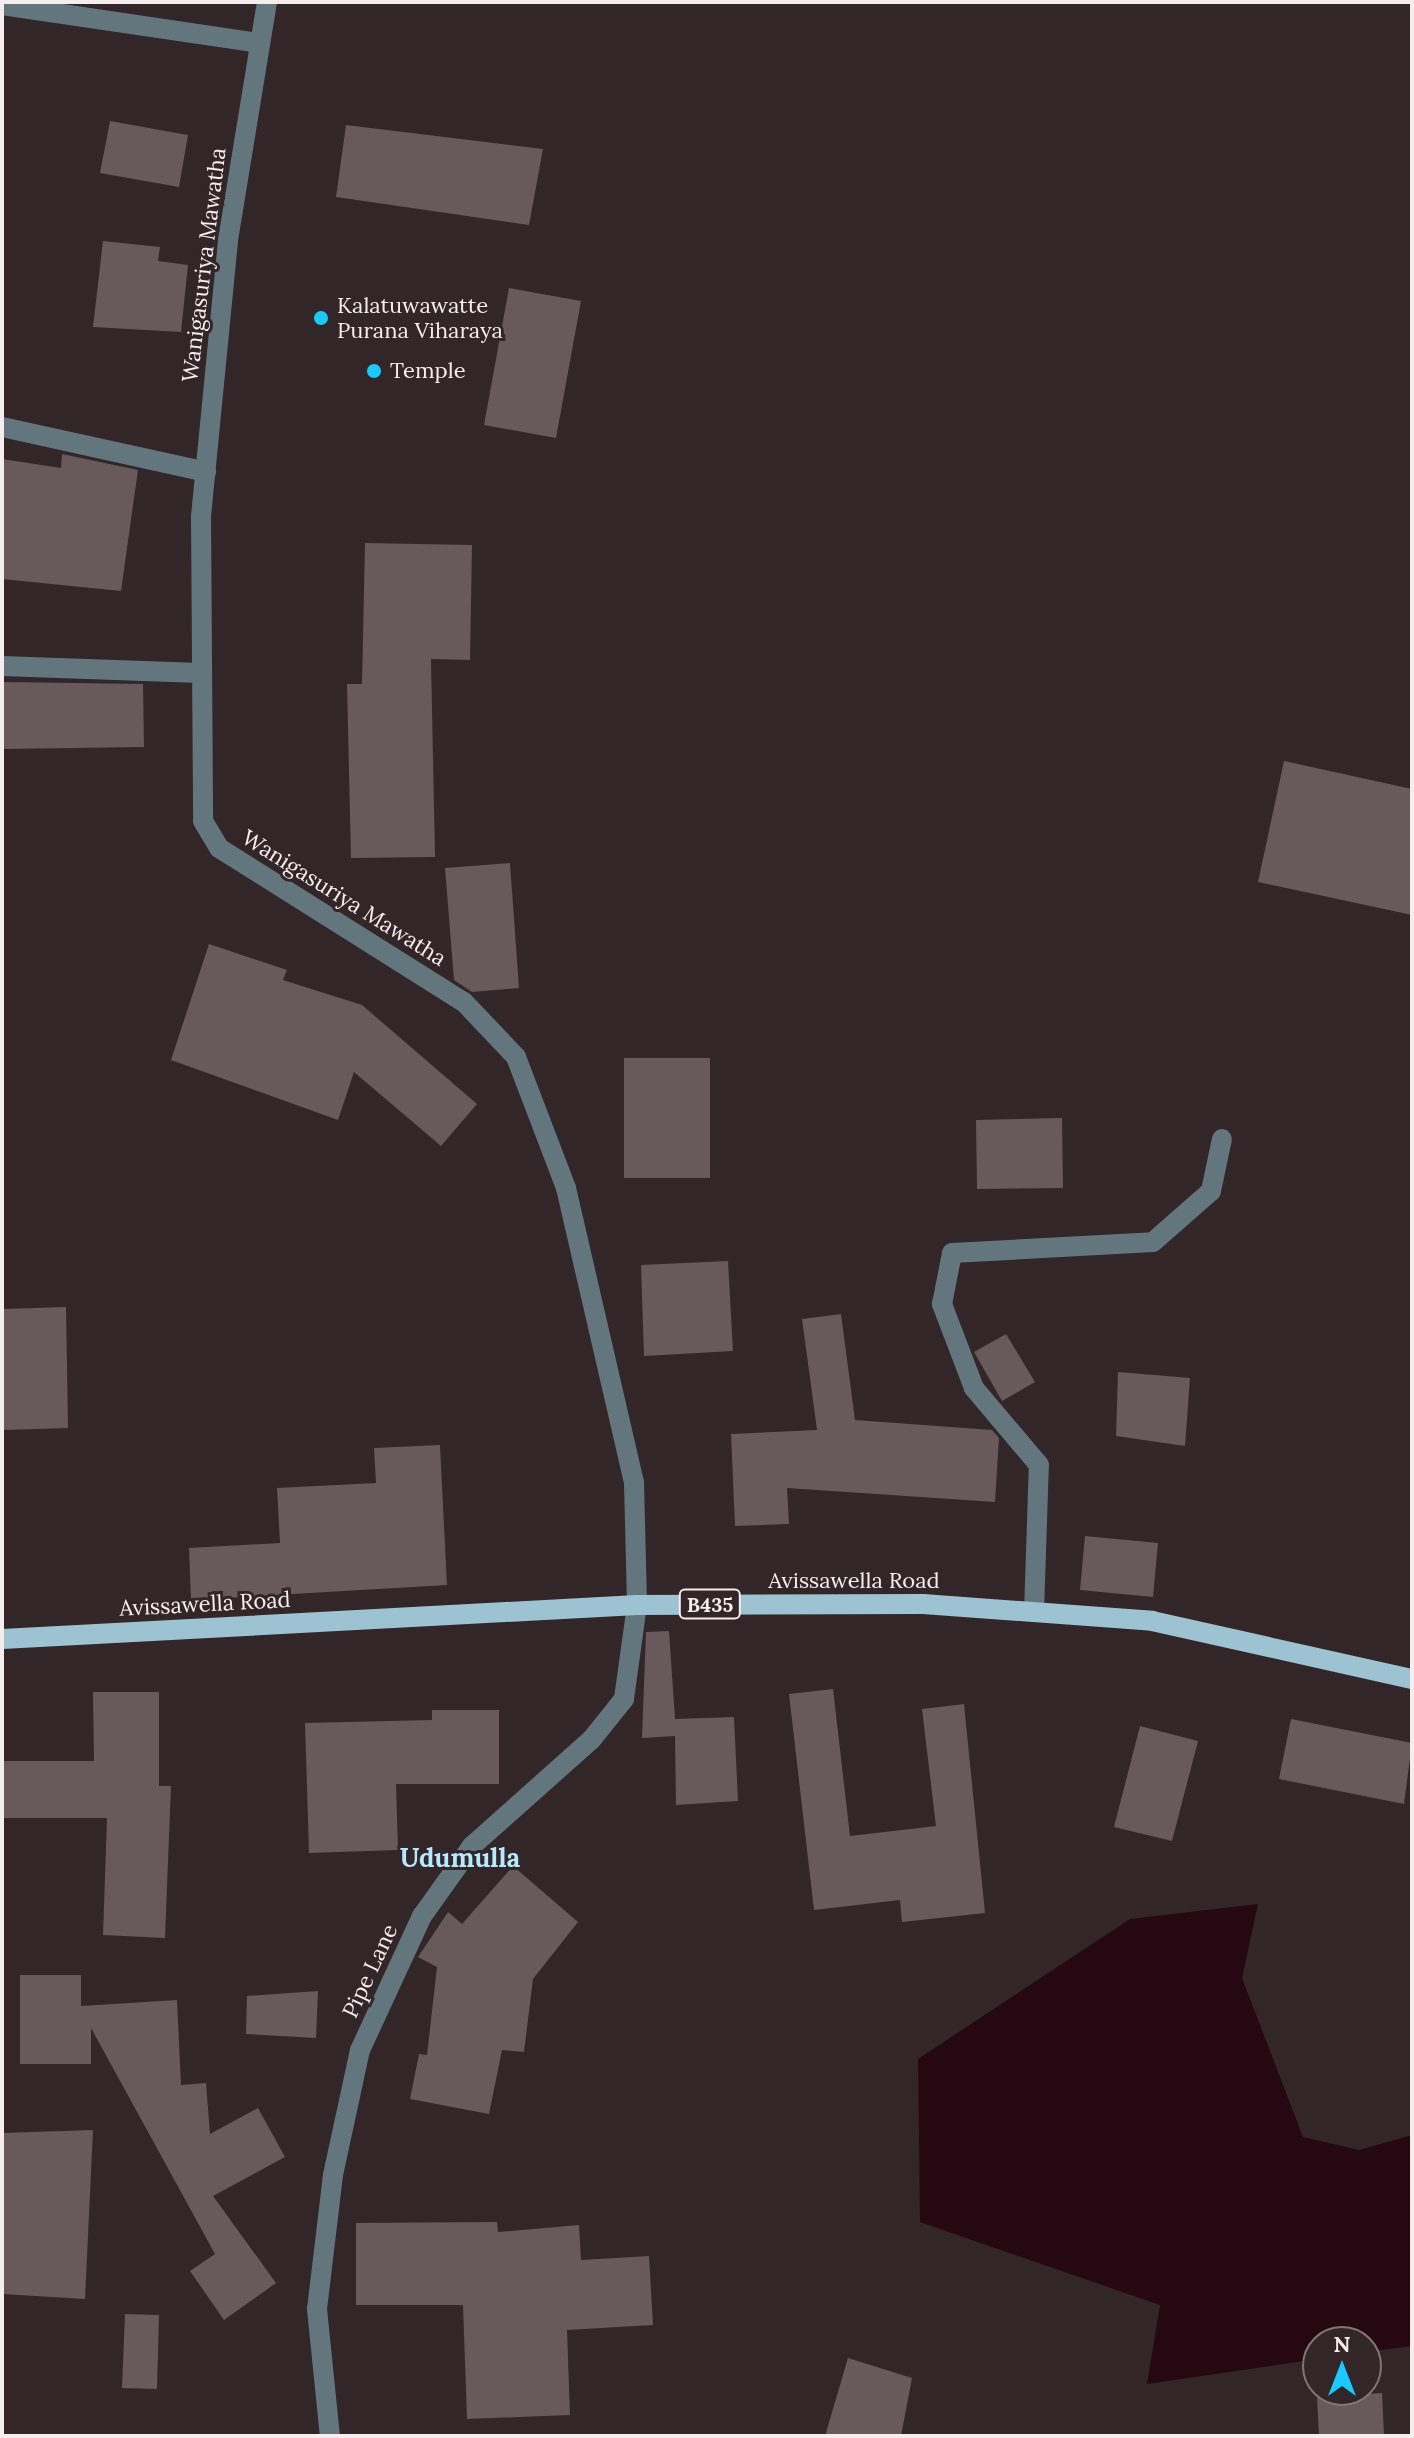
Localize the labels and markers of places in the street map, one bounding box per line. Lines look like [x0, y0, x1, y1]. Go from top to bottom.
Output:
place label: Kalatuwawatte Purana Viharaya [337, 292, 503, 344]
marker: Kalatuwawatte Purana Viharaya [312, 309, 330, 327]
place label: Temple [390, 358, 466, 384]
marker: Temple [365, 362, 383, 380]

